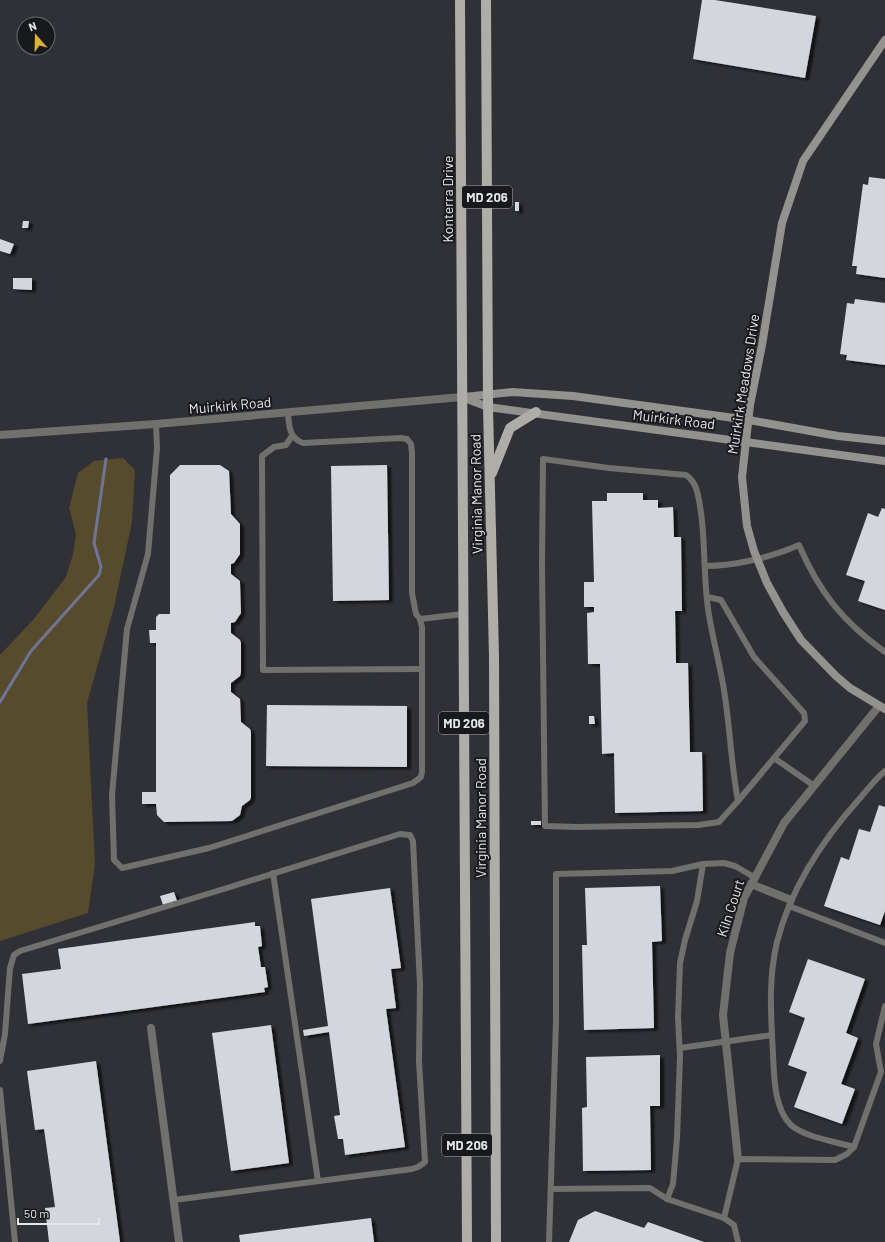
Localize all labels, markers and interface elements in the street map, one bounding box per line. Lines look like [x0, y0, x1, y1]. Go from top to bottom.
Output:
north arrow [16, 16, 56, 56]
text: N [27, 19, 38, 33]
street label: Konterra Drive [439, 155, 456, 243]
road number: MD 206 [462, 186, 512, 208]
street label: Muirkirk Meadows Drive [724, 313, 762, 455]
street label: Muirkirk Road [188, 393, 272, 417]
street label: Muirkirk Road [632, 406, 716, 432]
street label: Virginia Manor Road [466, 434, 486, 554]
road number: MD 206 [439, 712, 489, 734]
street label: Virginia Manor Road [472, 758, 489, 878]
street label: Kiln Court [713, 877, 747, 939]
road number: MD 206 [442, 1134, 492, 1156]
scale bar [18, 1200, 99, 1226]
text: 50 m [24, 1206, 49, 1220]

